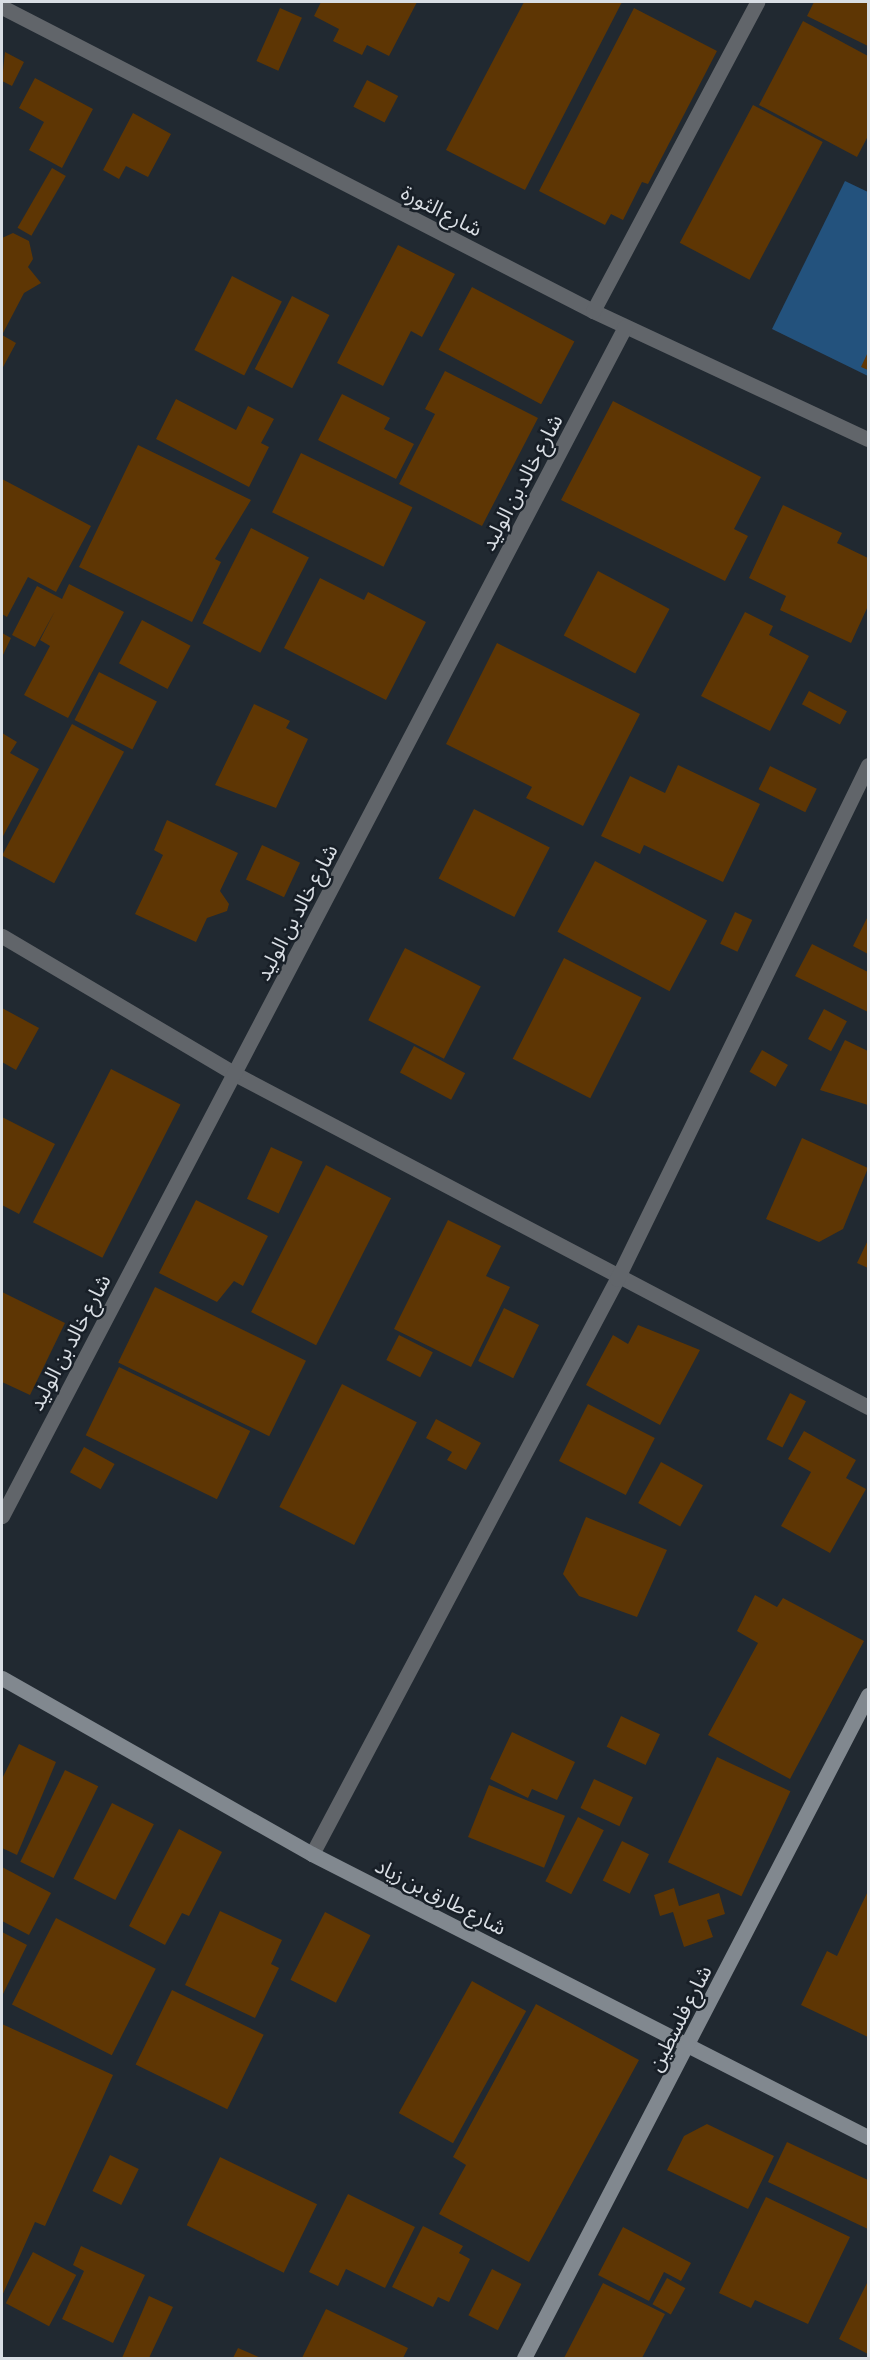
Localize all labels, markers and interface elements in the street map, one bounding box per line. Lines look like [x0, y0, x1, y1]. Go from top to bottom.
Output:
street label: شارع الثورة [397, 179, 487, 241]
street label: شارع خالد بن الوليد [475, 410, 567, 554]
street label: شارع خالد بن الوليد [250, 840, 342, 984]
street label: شارع خالد بن الوليد [23, 1270, 115, 1414]
street label: شارع طارق بن زياد [371, 1852, 511, 1940]
street label: شارع فلسطين [642, 1961, 716, 2075]

